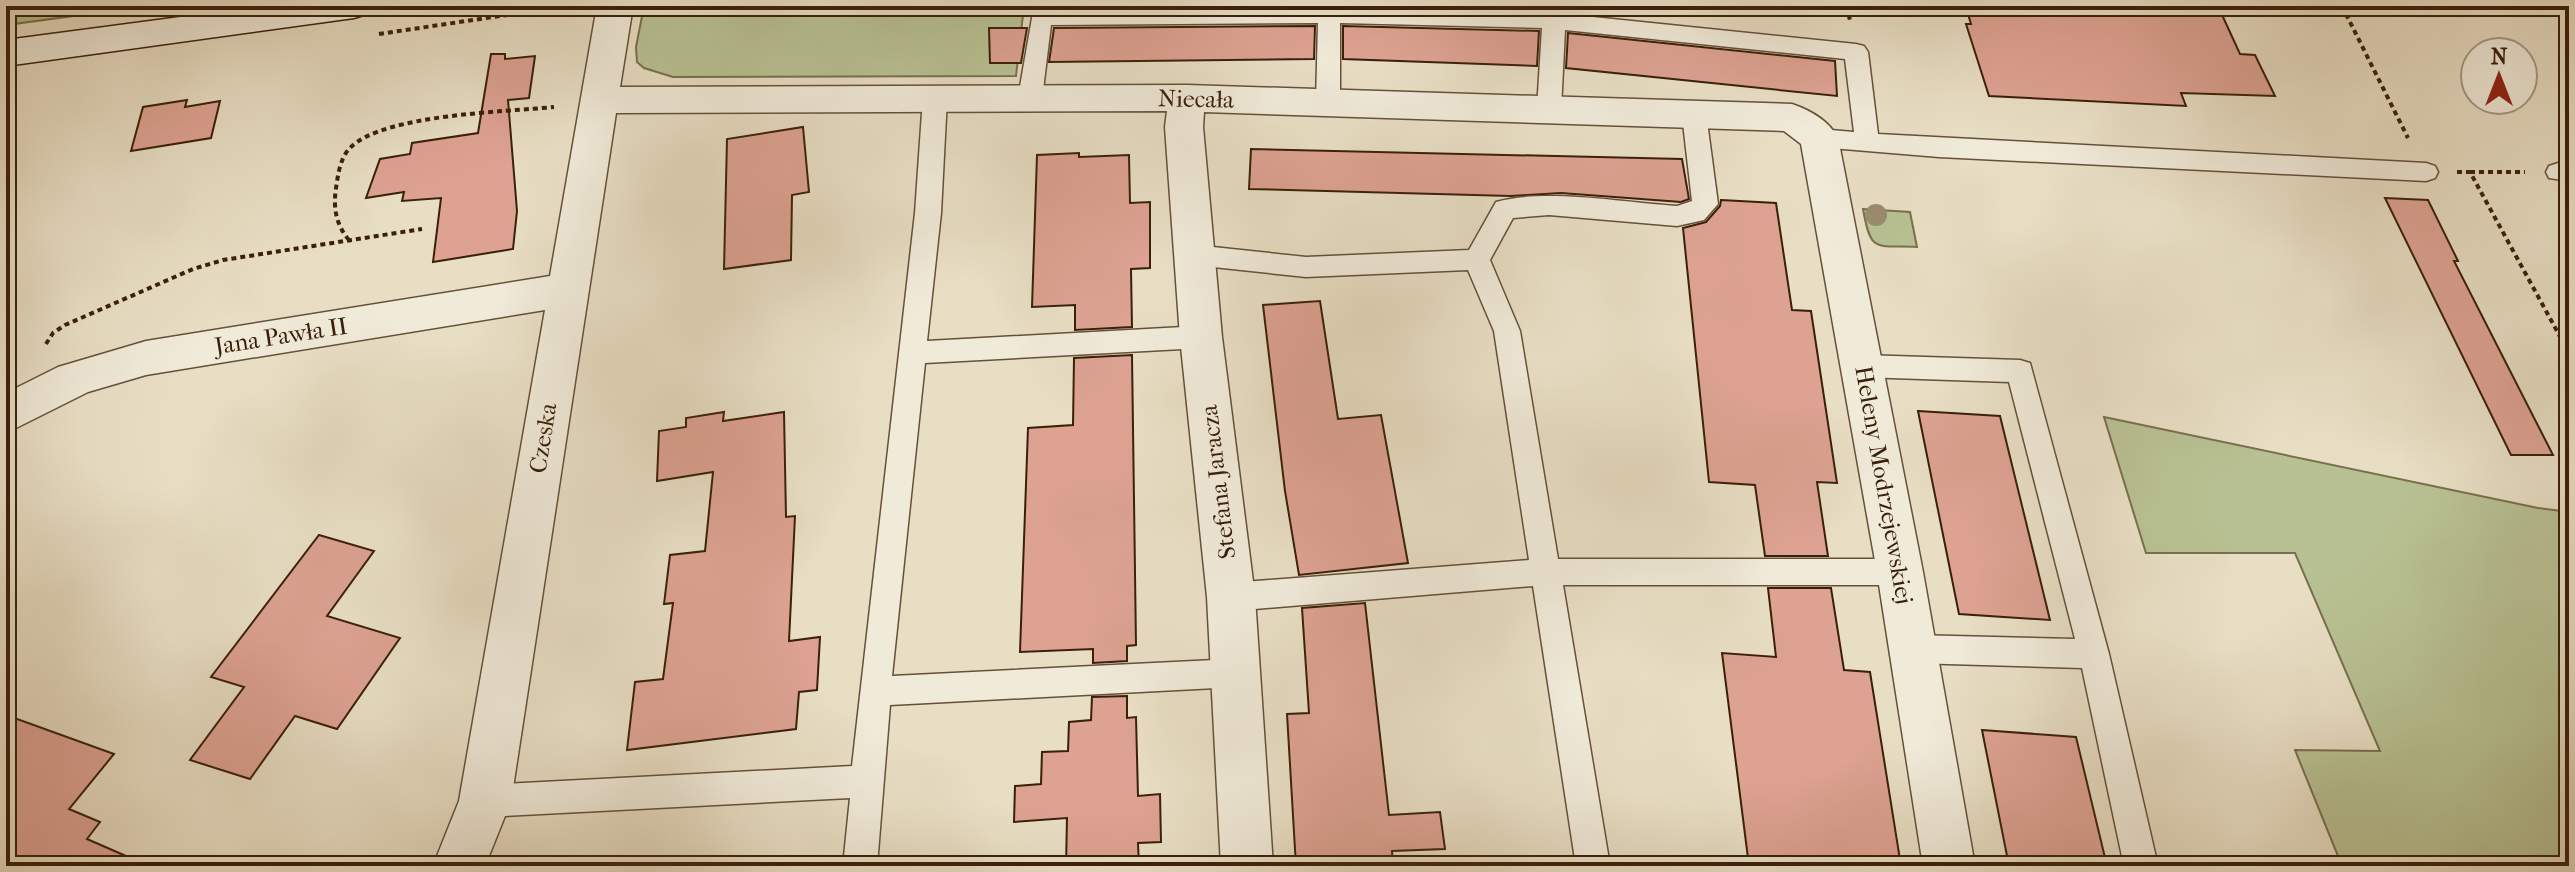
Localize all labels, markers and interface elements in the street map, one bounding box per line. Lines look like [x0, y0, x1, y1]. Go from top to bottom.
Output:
north arrow [2459, 36, 2539, 116]
text: N [2491, 44, 2508, 70]
street label: Niecała [1158, 84, 1235, 114]
street label: Jana Pawła II [211, 312, 349, 361]
street label: Heleny Modrzejewskiej [1849, 364, 1919, 606]
street label: Czeska [524, 400, 563, 475]
street label: Stefana Jaracza [1195, 402, 1241, 561]

